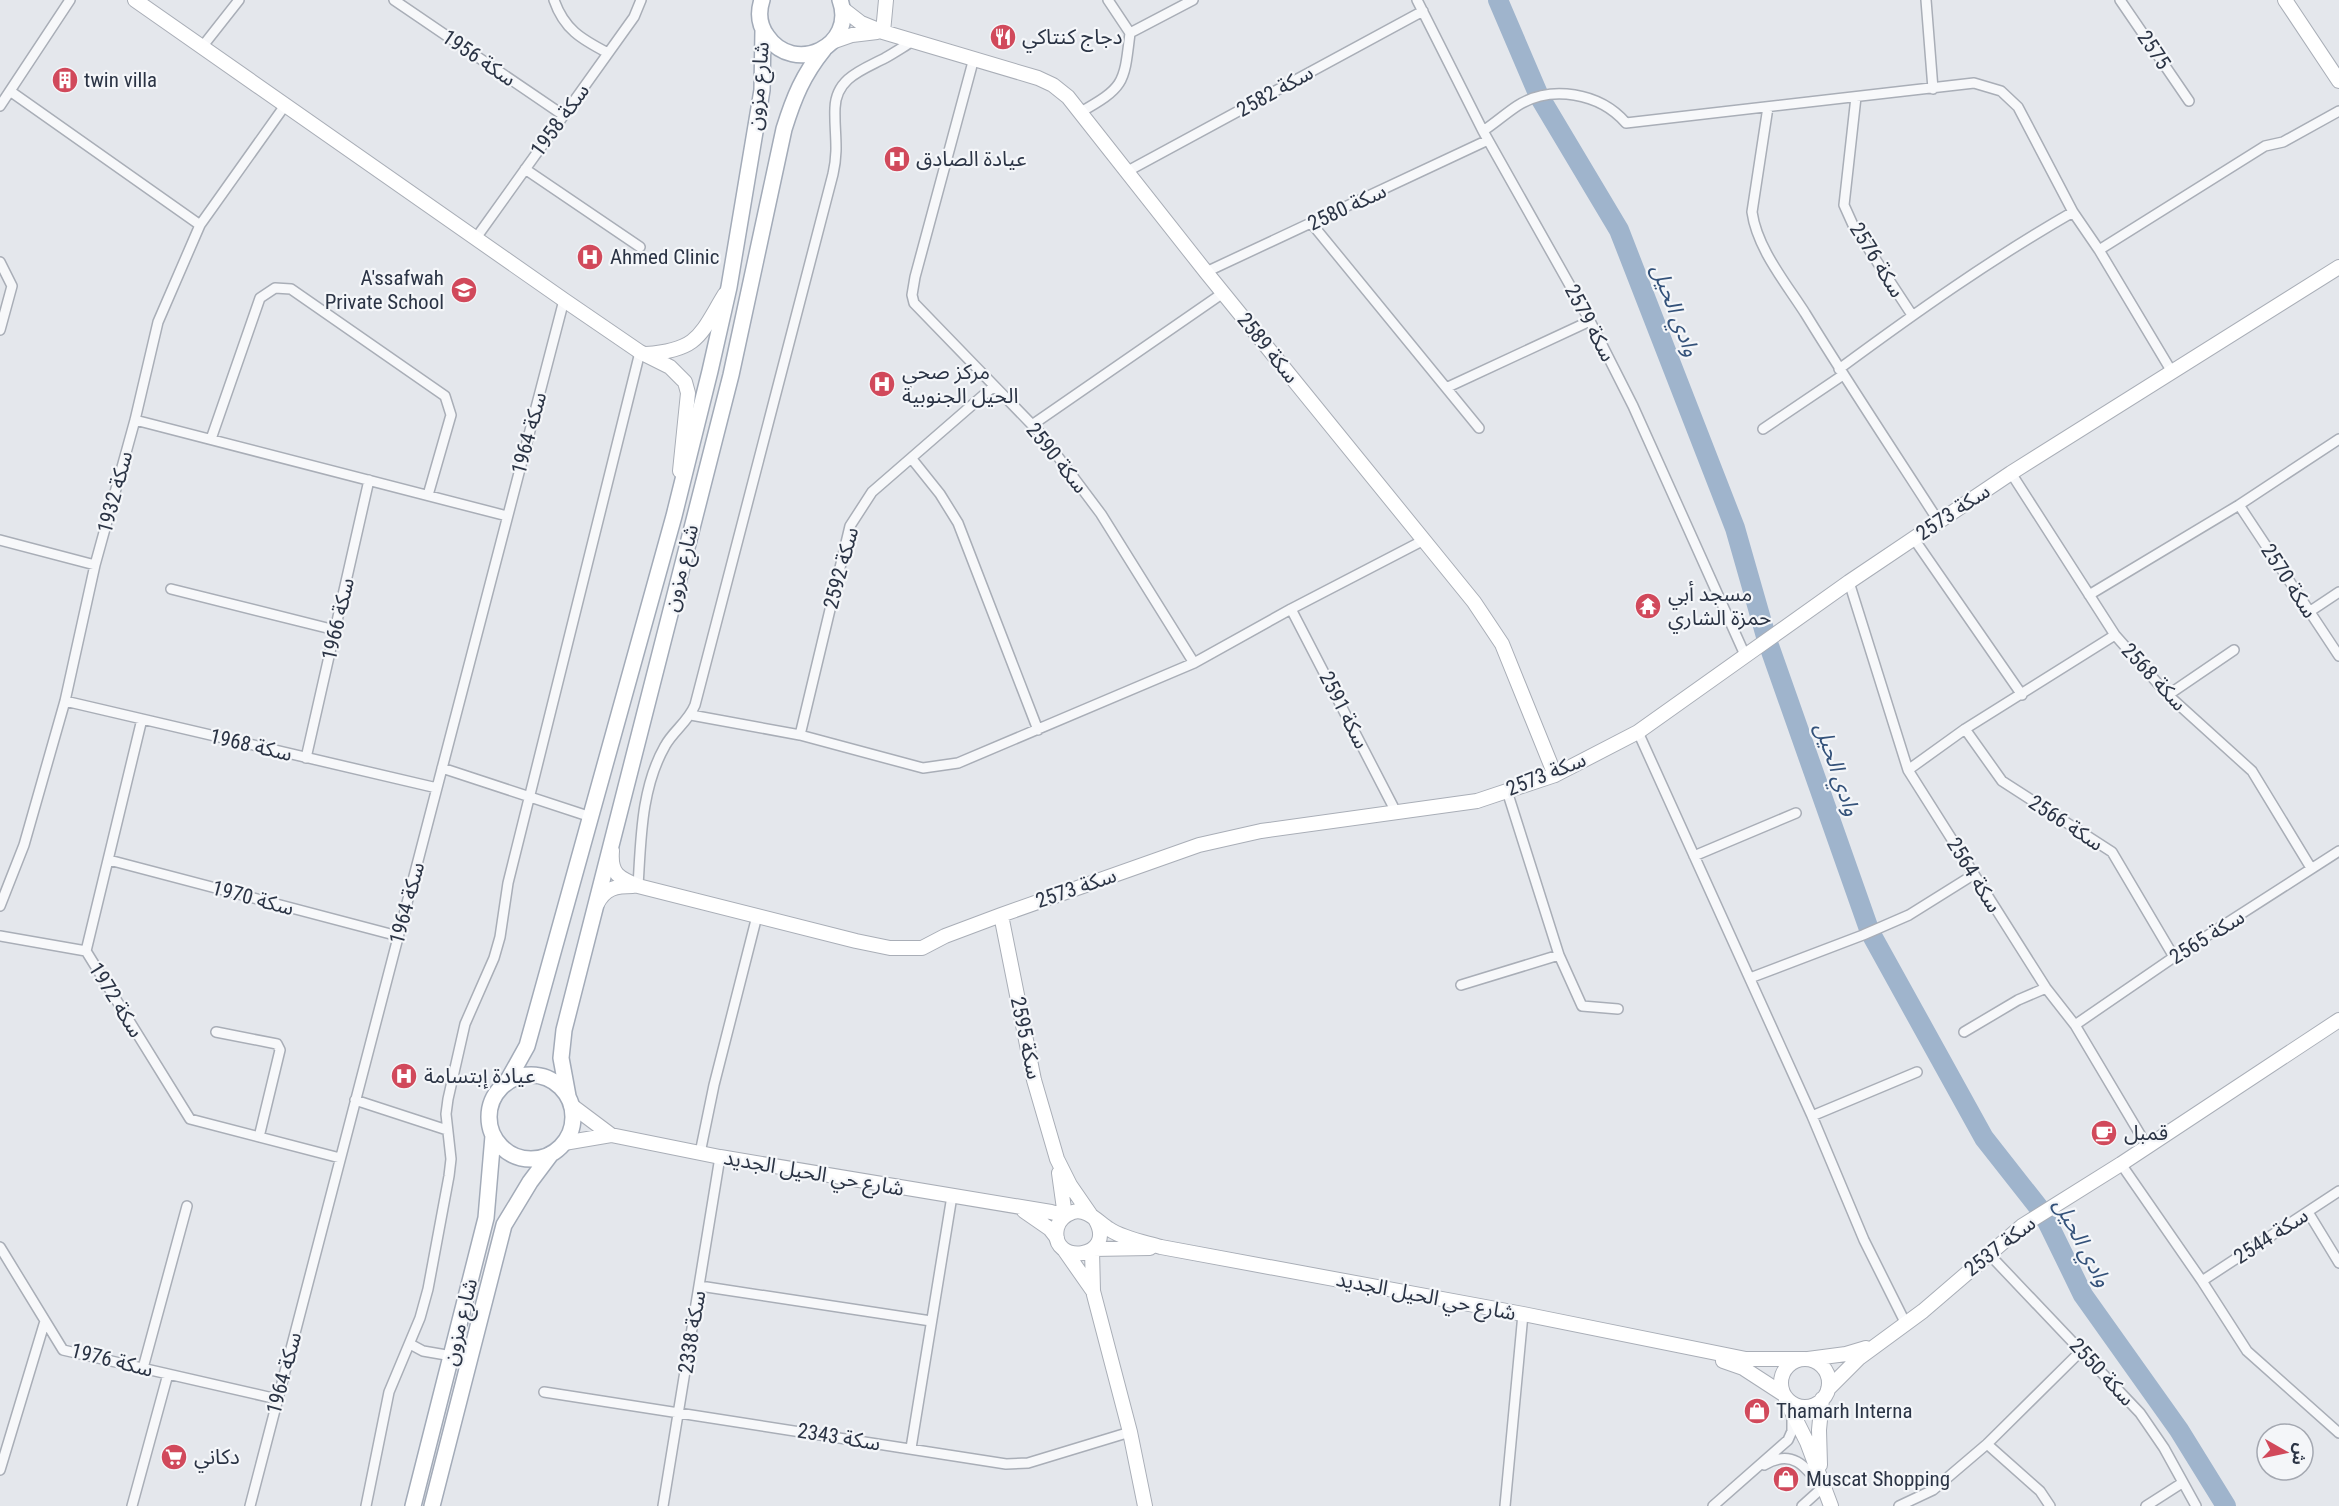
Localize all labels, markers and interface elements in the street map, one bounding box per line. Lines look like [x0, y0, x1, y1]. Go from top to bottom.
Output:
restaurant icon: دجاج كنتاكي [988, 22, 1018, 52]
street label: سكة 1956 [438, 25, 520, 91]
place label: دجاج كنتاكي [1022, 25, 1123, 53]
street label: 2575 [2132, 26, 2176, 74]
street label: شارع مزون [742, 41, 777, 132]
street label: سكة 2582 [1233, 60, 1317, 122]
building icon: twin villa [50, 65, 80, 95]
place label: twin villa [84, 68, 157, 92]
street label: سكة 1958 [526, 79, 594, 161]
hospital icon: عيادة الصادق [882, 144, 912, 174]
place label: عيادة الصادق [916, 147, 1027, 171]
street label: سكة 2580 [1304, 178, 1390, 236]
street label: سكة 2576 [1845, 218, 1909, 302]
hospital icon: Ahmed Clinic [575, 242, 605, 272]
place label: Ahmed Clinic [610, 245, 719, 269]
water label: وادي الحيل [1642, 261, 1705, 362]
place label: A'ssafwah Private School [325, 266, 444, 314]
school or university icon: A'ssafwah Private School [449, 275, 479, 305]
street label: سكة 2579 [1560, 280, 1620, 366]
street label: سكة 2589 [1232, 308, 1304, 388]
place label: مركز صحي الحيل الجنوبية [902, 360, 1018, 408]
hospital icon: مركز صحي الحيل الجنوبية [867, 369, 897, 399]
street label: سكة 1964 [507, 389, 551, 477]
street label: سكة 2590 [1021, 418, 1093, 498]
street label: سكة 1932 [93, 448, 137, 536]
street label: سكة 2573 [1912, 479, 1994, 545]
street label: شارع مزون [659, 522, 706, 615]
street label: سكة 2592 [819, 524, 863, 612]
street label: سكة 2570 [2256, 539, 2322, 623]
street label: سكة 1966 [317, 576, 359, 662]
place label: مسجد أبي حمزة الشاري [1668, 581, 1771, 634]
temple icon: مسجد أبي حمزة الشاري [1633, 591, 1663, 621]
street label: سكة 2568 [2117, 638, 2191, 716]
street label: سكة 2591 [1314, 667, 1374, 753]
water label: وادي الحيل [1805, 719, 1865, 821]
street label: سكة 1968 [208, 724, 294, 766]
street label: سكة 2573 [1503, 747, 1589, 801]
street label: سكة 2566 [2024, 790, 2108, 856]
street label: سكة 2564 [1942, 833, 2006, 917]
street label: سكة 1964 [385, 859, 429, 947]
street label: سكة 2573 [1033, 863, 1119, 913]
street label: سكة 1970 [209, 876, 297, 920]
street label: سكة 2565 [2165, 905, 2249, 969]
street label: سكة 1972 [84, 958, 148, 1042]
street label: سكة 2595 [1006, 995, 1046, 1081]
hospital icon: عيادة إبتسامة [389, 1061, 419, 1091]
place label: عيادة إبتسامة [424, 1064, 535, 1089]
cafe icon: قمبل [2089, 1118, 2119, 1148]
place label: قمبل [2124, 1121, 2168, 1145]
street label: شارع حي الحيل الجديد [721, 1145, 906, 1204]
water label: وادي الحيل [2044, 1194, 2116, 1293]
street label: سكة 2544 [2229, 1203, 2313, 1269]
street label: سكة 2537 [1960, 1211, 2040, 1281]
street label: شارع حي الحيل الجديد [1333, 1267, 1518, 1329]
street label: شارع مزون [438, 1276, 485, 1369]
street label: سكة 2338 [674, 1289, 710, 1375]
street label: سكة 1964 [262, 1329, 306, 1417]
street label: سكة 2550 [2065, 1333, 2139, 1411]
street label: سكة 1976 [69, 1338, 155, 1382]
shop icon: Thamarh Interna [1742, 1396, 1772, 1426]
place label: Thamarh Interna [1776, 1399, 1912, 1423]
street label: سكة 2343 [796, 1419, 882, 1455]
north arrow [2255, 1422, 2315, 1482]
supermarket icon: دكاني [159, 1442, 189, 1472]
text: ش [2288, 1442, 2310, 1467]
place label: دكاني [194, 1445, 240, 1473]
shop icon: Muscat Shopping [1771, 1464, 1801, 1494]
place label: Muscat Shopping [1806, 1467, 1950, 1491]

